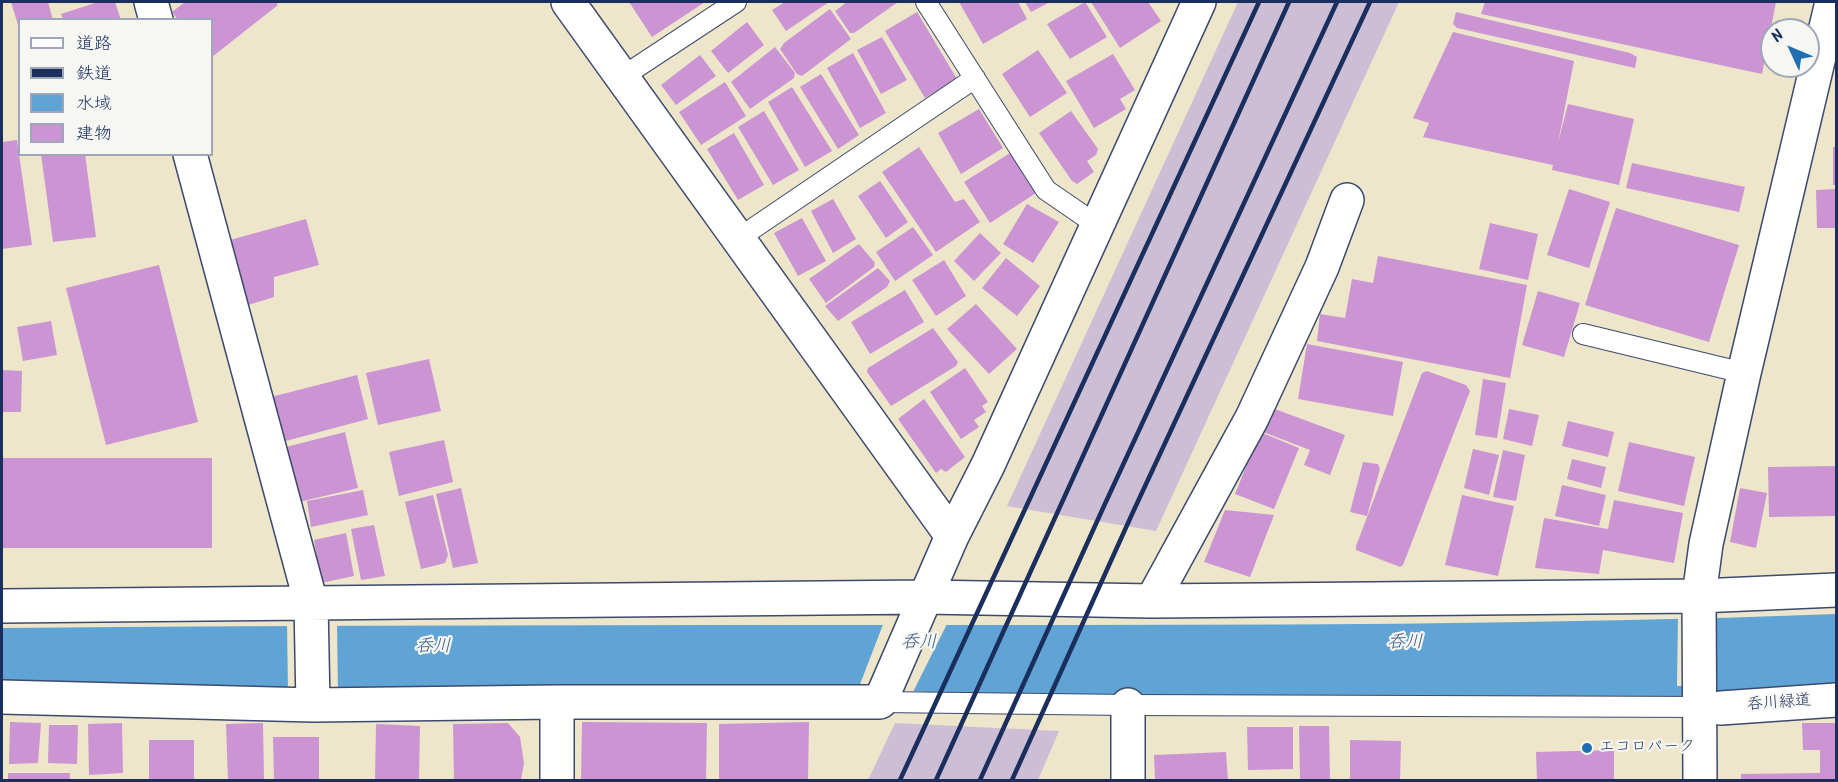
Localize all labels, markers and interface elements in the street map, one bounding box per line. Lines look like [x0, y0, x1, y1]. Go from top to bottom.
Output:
legend [18, 18, 213, 156]
north arrow [1760, 18, 1820, 78]
text: N [1766, 24, 1791, 49]
text: 道路 [76, 30, 112, 59]
text: 鉄道 [76, 60, 112, 89]
text: 水域 [76, 90, 112, 119]
text: 建物 [76, 120, 112, 149]
water label: 呑川 [901, 633, 937, 655]
water label: 呑川 [1387, 633, 1423, 655]
water label: 呑川 [415, 637, 451, 659]
street label: 呑川緑道 [1746, 692, 1812, 716]
place label: エコロパーク [1599, 738, 1695, 758]
marker: エコロパーク [1580, 741, 1594, 755]

